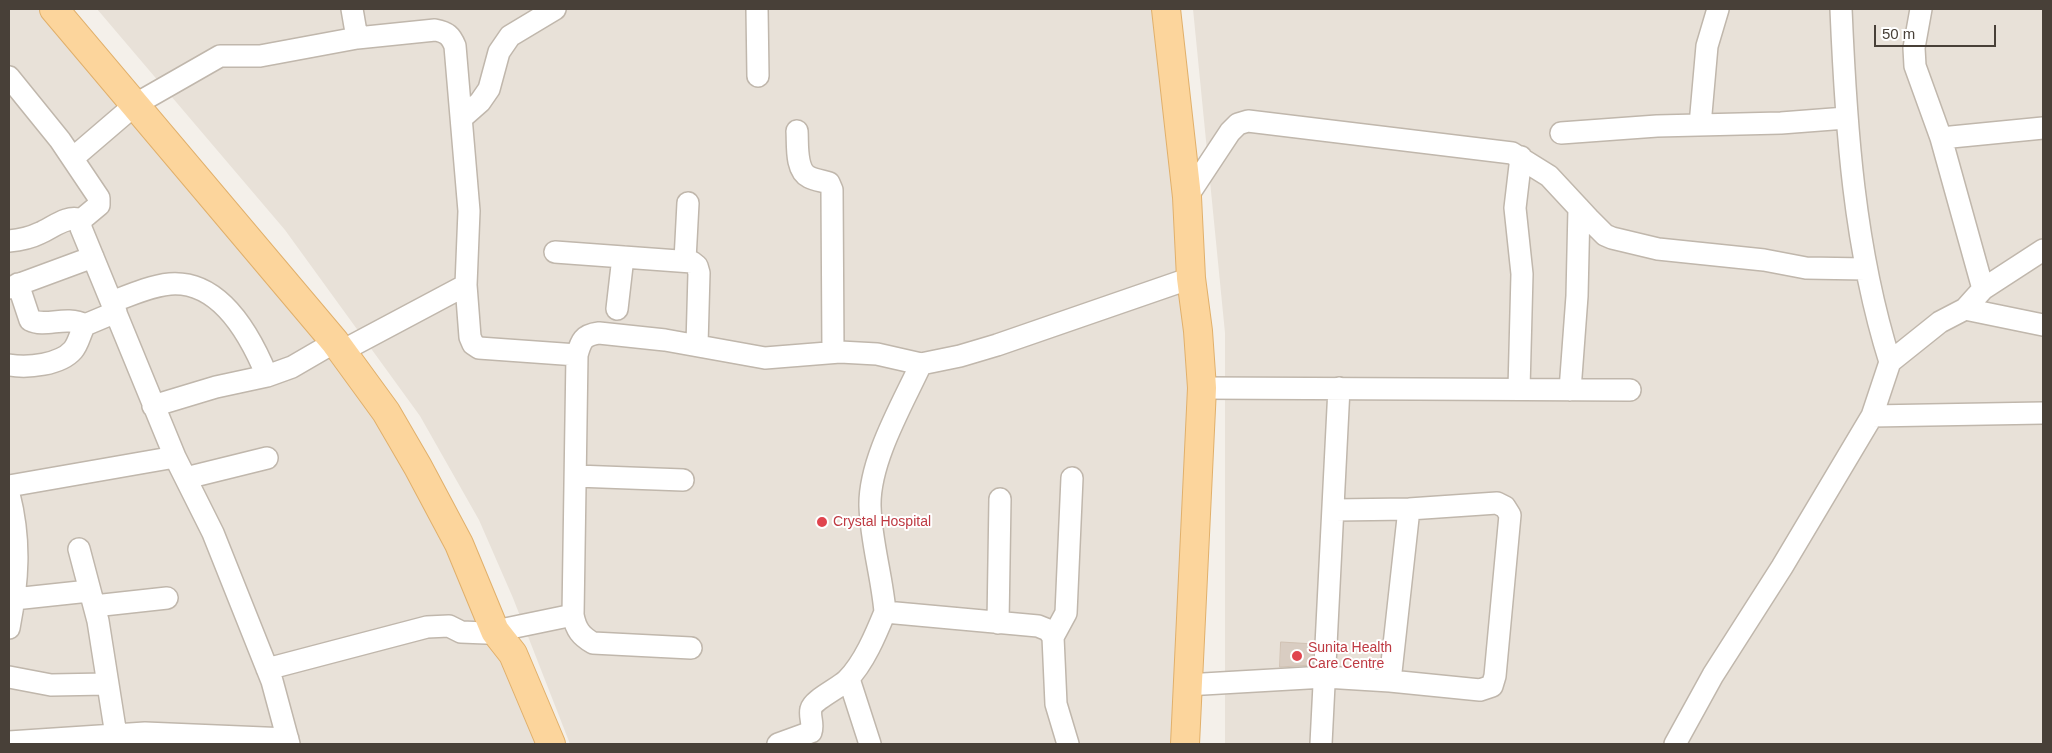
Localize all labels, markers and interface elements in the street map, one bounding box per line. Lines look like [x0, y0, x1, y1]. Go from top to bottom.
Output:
scale bar [1877, 15, 2000, 47]
text: 50 m [1882, 25, 1915, 42]
place label: Crystal Hospital [833, 514, 931, 530]
marker: Crystal Hospital [815, 515, 829, 529]
place label: Sunita Health Care Centre [1308, 640, 1392, 672]
marker: Sunita Health Care Centre [1290, 649, 1304, 663]

